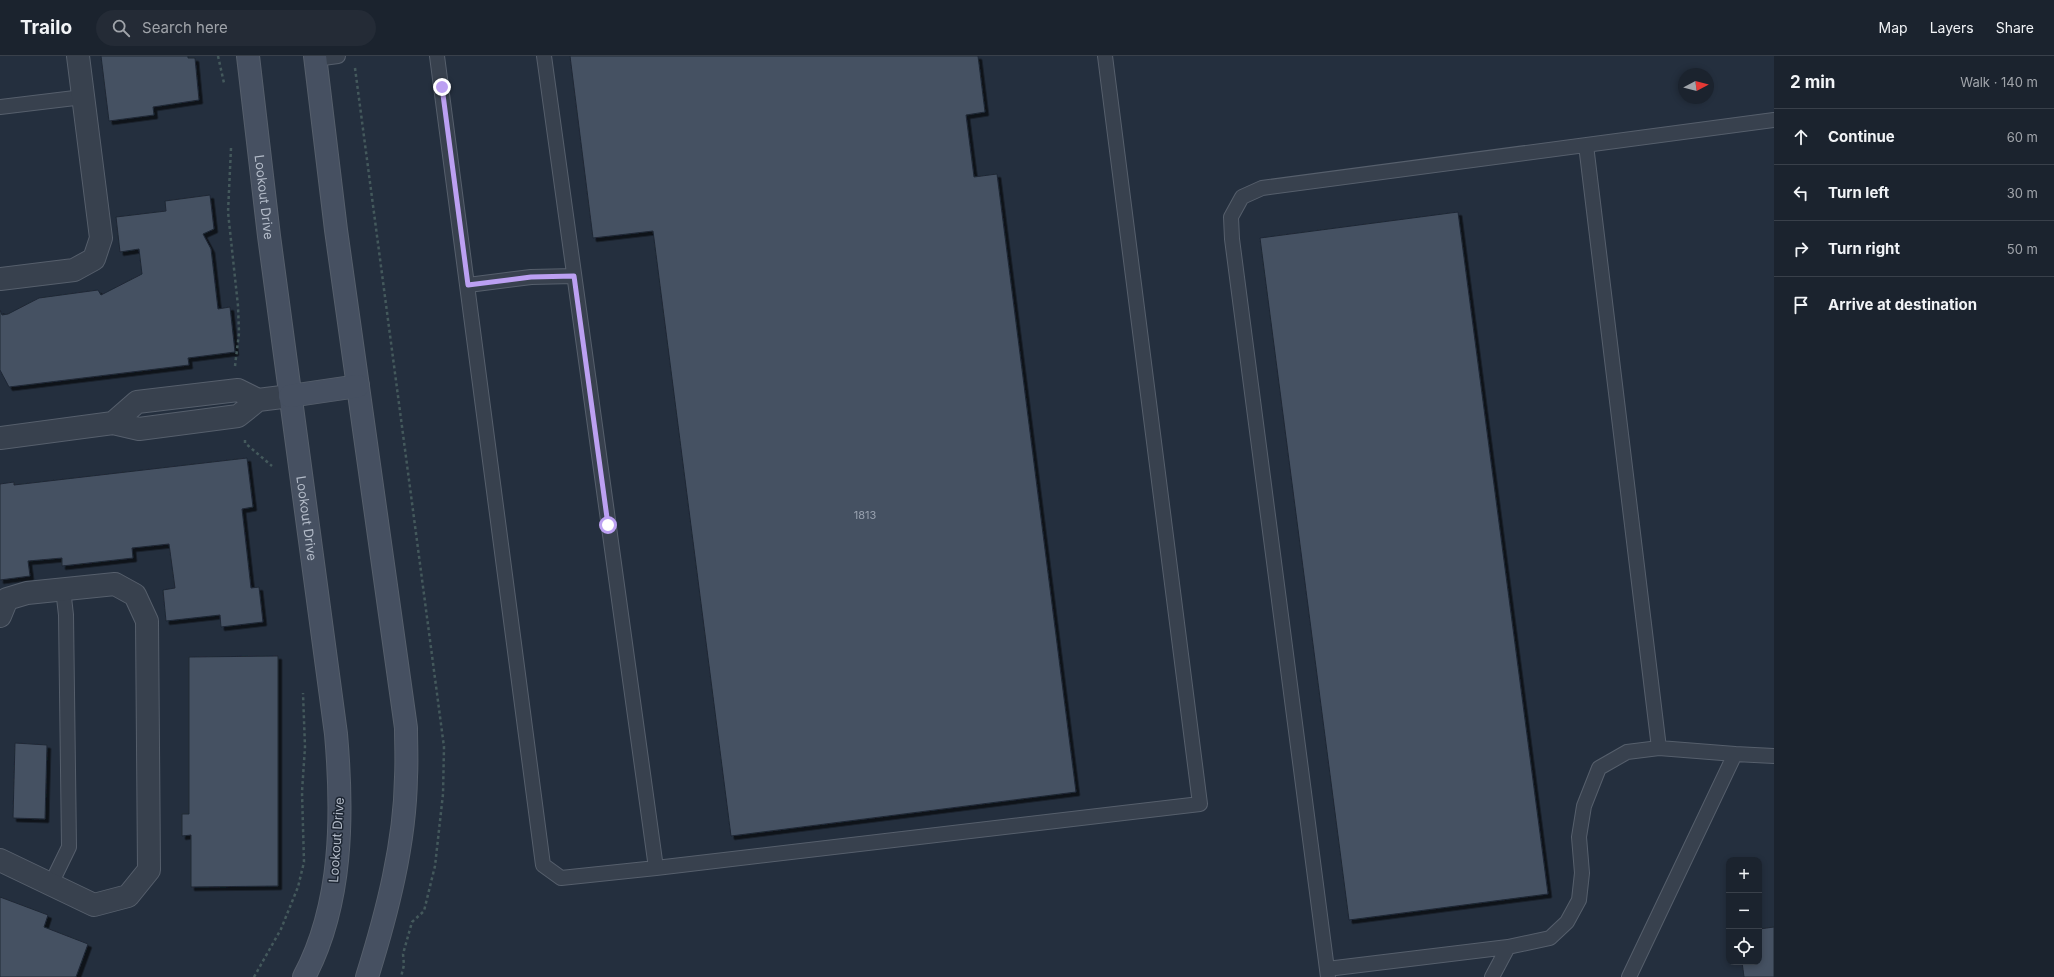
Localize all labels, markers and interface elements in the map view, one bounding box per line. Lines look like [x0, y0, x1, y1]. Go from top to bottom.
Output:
search box [96, 10, 376, 46]
text: Trailo [20, 16, 72, 39]
icon: search [110, 17, 132, 39]
text: Search here [142, 18, 228, 37]
text: Map [1879, 19, 1908, 36]
text: Layers [1930, 19, 1974, 36]
text: Share [1996, 19, 2034, 36]
north arrow [1678, 68, 1714, 104]
text: 2 min [1790, 72, 1835, 92]
text: Walk · 140 m [1960, 74, 2038, 90]
route end [433, 78, 451, 96]
icon: ahead [1790, 126, 1812, 148]
text: Continue [1828, 127, 1895, 146]
text: 60 m [2007, 129, 2038, 145]
street label: Lookout Drive [252, 154, 277, 240]
icon: left [1790, 182, 1812, 204]
text: Turn left [1828, 183, 1889, 202]
text: 30 m [2007, 185, 2038, 201]
icon: right [1790, 238, 1812, 260]
text: Turn right [1828, 239, 1900, 258]
text: 50 m [2007, 241, 2038, 257]
icon: arrive [1790, 294, 1812, 316]
text: Arrive at destination [1828, 295, 1977, 314]
street label: Lookout Drive [293, 475, 321, 562]
house number: 1813 [854, 508, 876, 522]
route start [599, 516, 617, 534]
street label: Lookout Drive [325, 797, 347, 883]
map controls [1726, 857, 1762, 965]
button: + [1726, 857, 1762, 893]
button: − [1726, 893, 1762, 929]
button: locate [1726, 929, 1762, 965]

